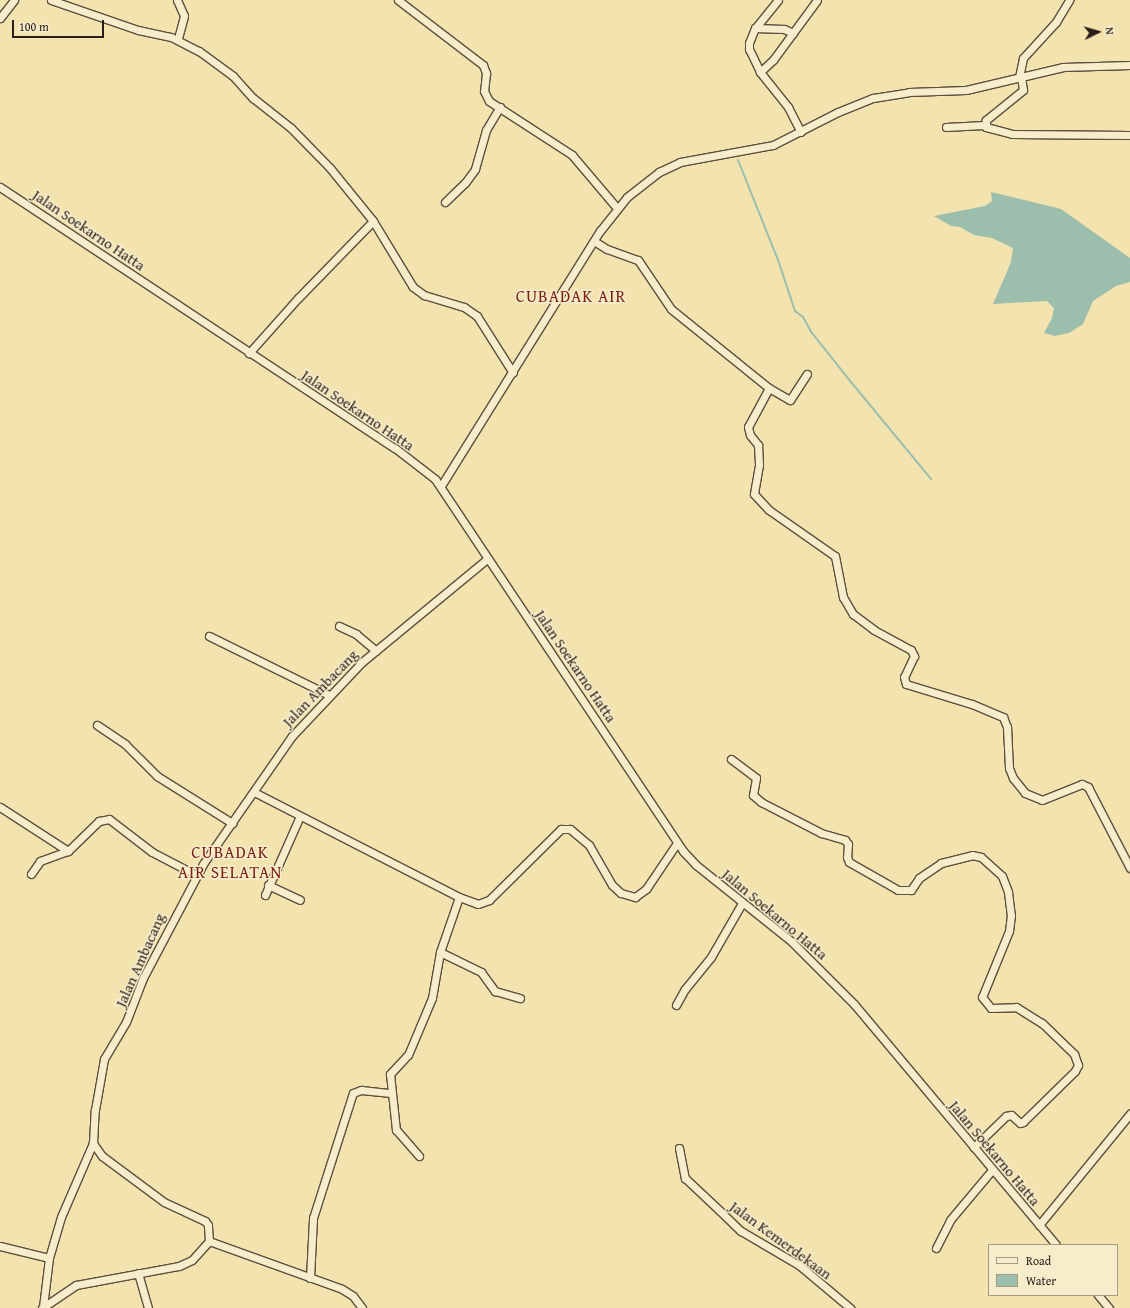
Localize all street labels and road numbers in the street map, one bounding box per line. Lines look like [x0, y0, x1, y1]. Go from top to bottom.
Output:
street label: Jalan Soekarno Hatta [29, 186, 149, 274]
street label: Jalan Soekarno Hatta [298, 366, 418, 454]
street label: Jalan Soekarno Hatta [532, 606, 620, 726]
street label: Jalan Ambacang [279, 646, 361, 730]
street label: Jalan Soekarno Hatta [719, 865, 831, 963]
street label: Jalan Ambacang [111, 910, 169, 1010]
street label: Jalan Soekarno Hatta [946, 1097, 1044, 1209]
street label: Jalan Kemerdekaan [727, 1197, 835, 1283]

